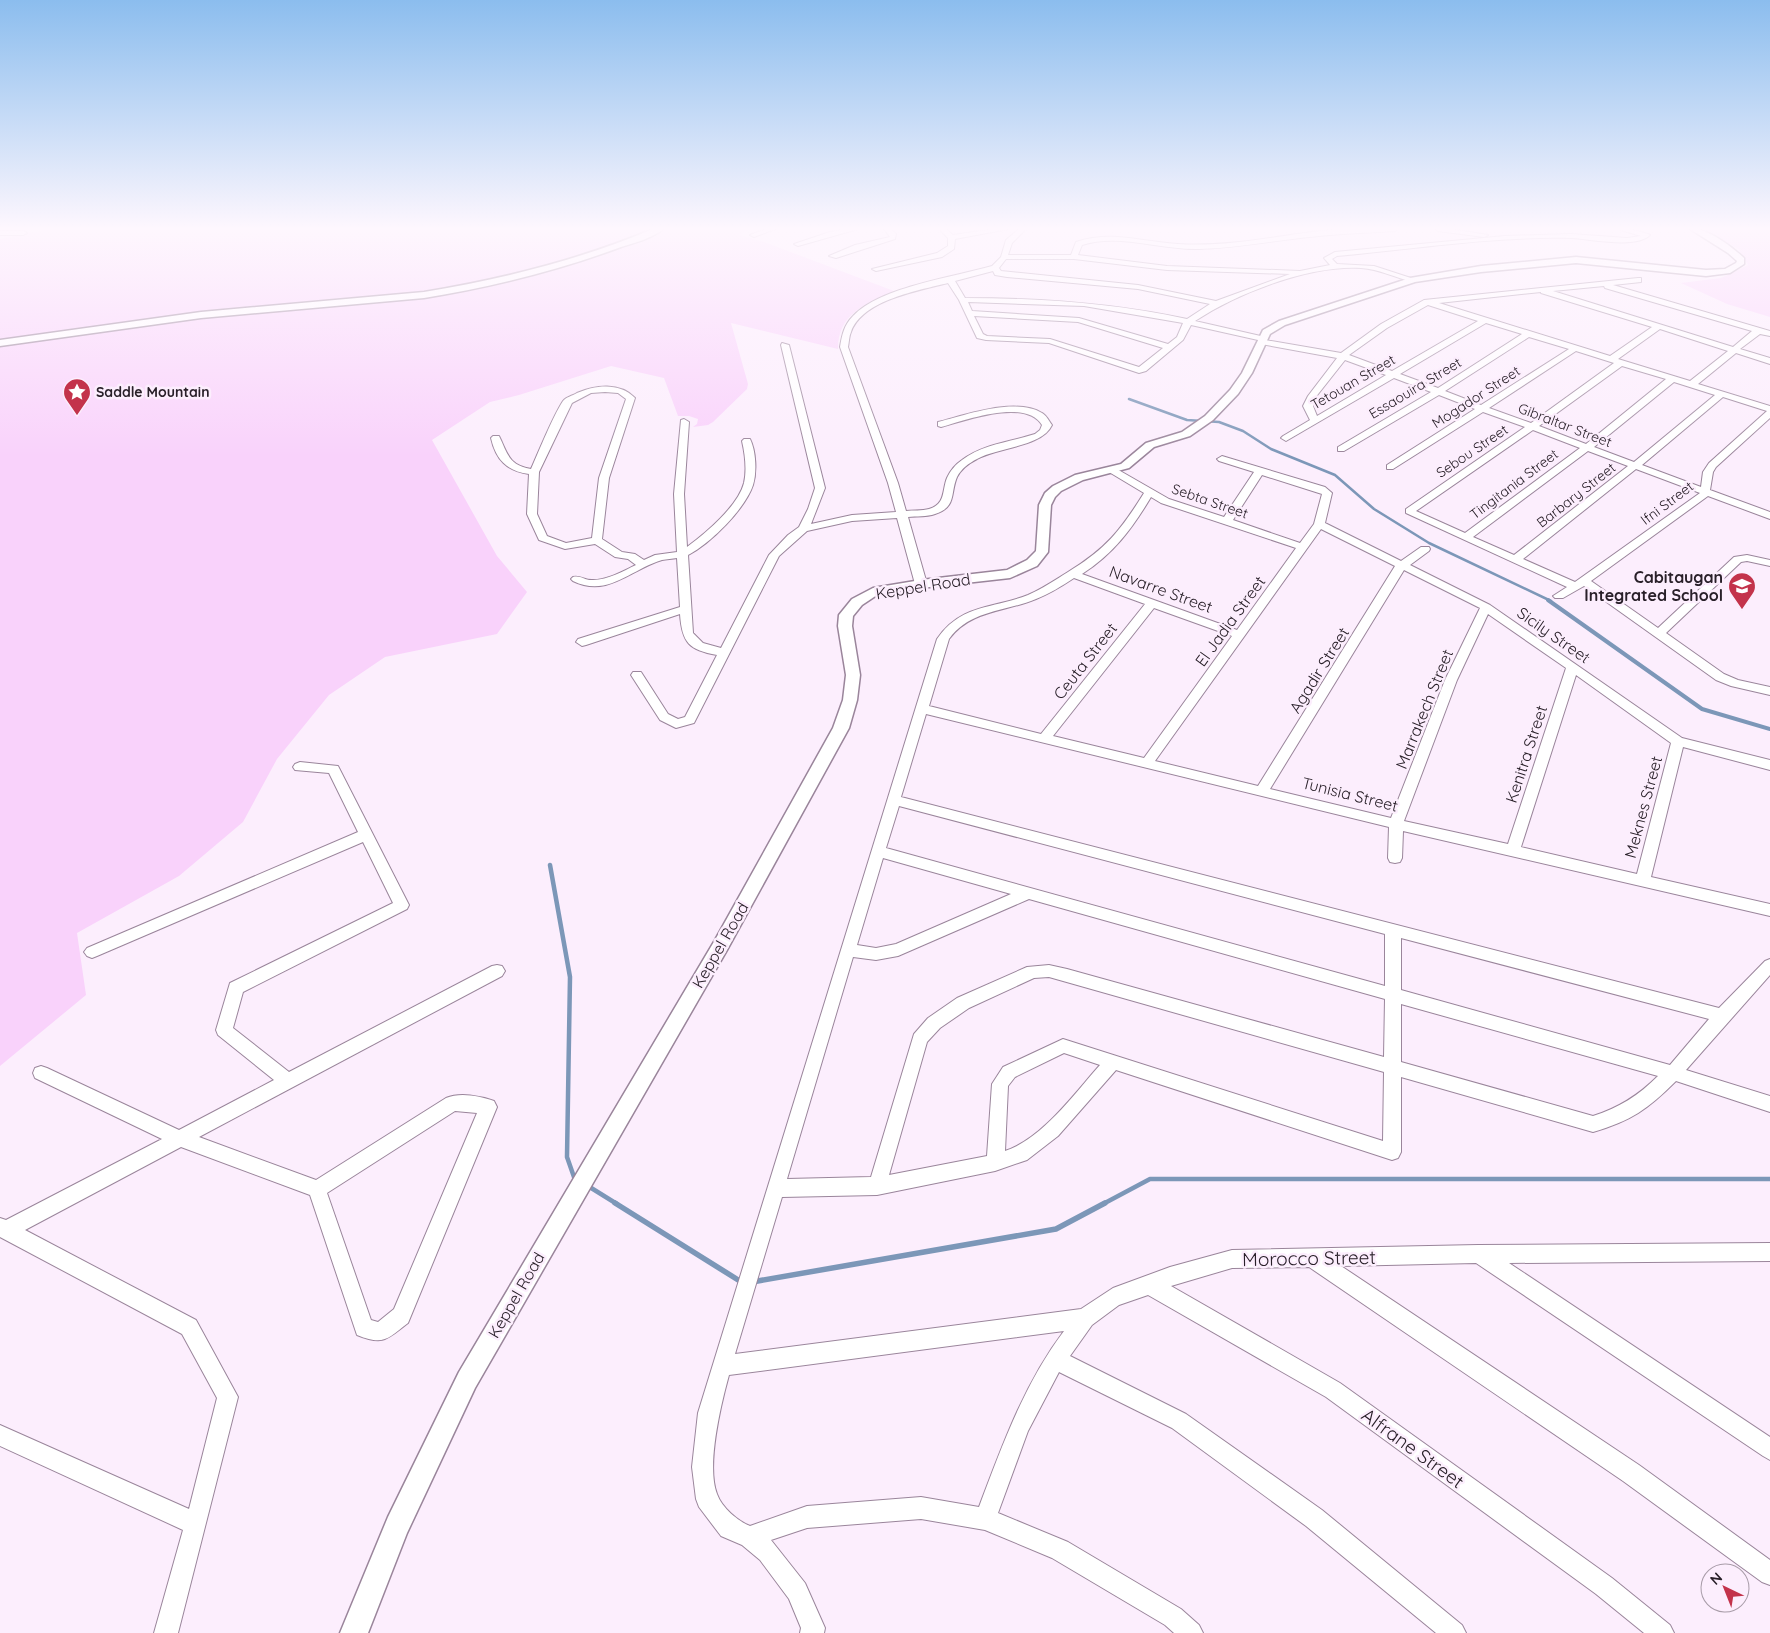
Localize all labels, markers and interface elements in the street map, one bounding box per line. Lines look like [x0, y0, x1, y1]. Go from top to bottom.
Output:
street label: Tetouan Street [1308, 350, 1399, 413]
street label: Essaouira Street [1365, 353, 1465, 423]
street label: Mogador Street [1428, 362, 1524, 432]
place icon: Saddle Mountain [62, 377, 92, 416]
place label: Saddle Mountain [96, 383, 209, 401]
street label: Gibraltar Street [1516, 399, 1615, 451]
street label: Sebou Street [1433, 420, 1512, 482]
street label: Tingitania Street [1466, 445, 1562, 523]
street label: Barbary Street [1533, 458, 1619, 531]
street label: Ifni Street [1637, 477, 1697, 529]
street label: Sebta Street [1169, 480, 1251, 523]
street label: Navarre Street [1107, 561, 1215, 617]
place label: Cabitaugan Integrated School [1584, 567, 1723, 605]
street label: Keppel Road [874, 569, 972, 603]
school or university icon: Cabitaugan Integrated School [1727, 571, 1757, 610]
street label: El Jadia Street [1190, 572, 1270, 670]
street label: Sicily Street [1514, 602, 1594, 668]
street label: Ceuta Street [1049, 619, 1121, 703]
street label: Agadir Street [1285, 623, 1353, 717]
street label: Marrakech Street [1391, 646, 1457, 772]
street label: Kenitra Street [1501, 703, 1551, 805]
street label: Meknes Street [1620, 754, 1666, 860]
street label: Tunisia Street [1300, 772, 1400, 816]
street label: Keppel Road [687, 899, 753, 991]
street label: Morocco Street [1242, 1245, 1376, 1271]
street label: Keppel Road [483, 1249, 549, 1341]
street label: Alfrane Street [1357, 1403, 1469, 1493]
north arrow [1700, 1563, 1750, 1613]
text: N [1706, 1568, 1726, 1589]

